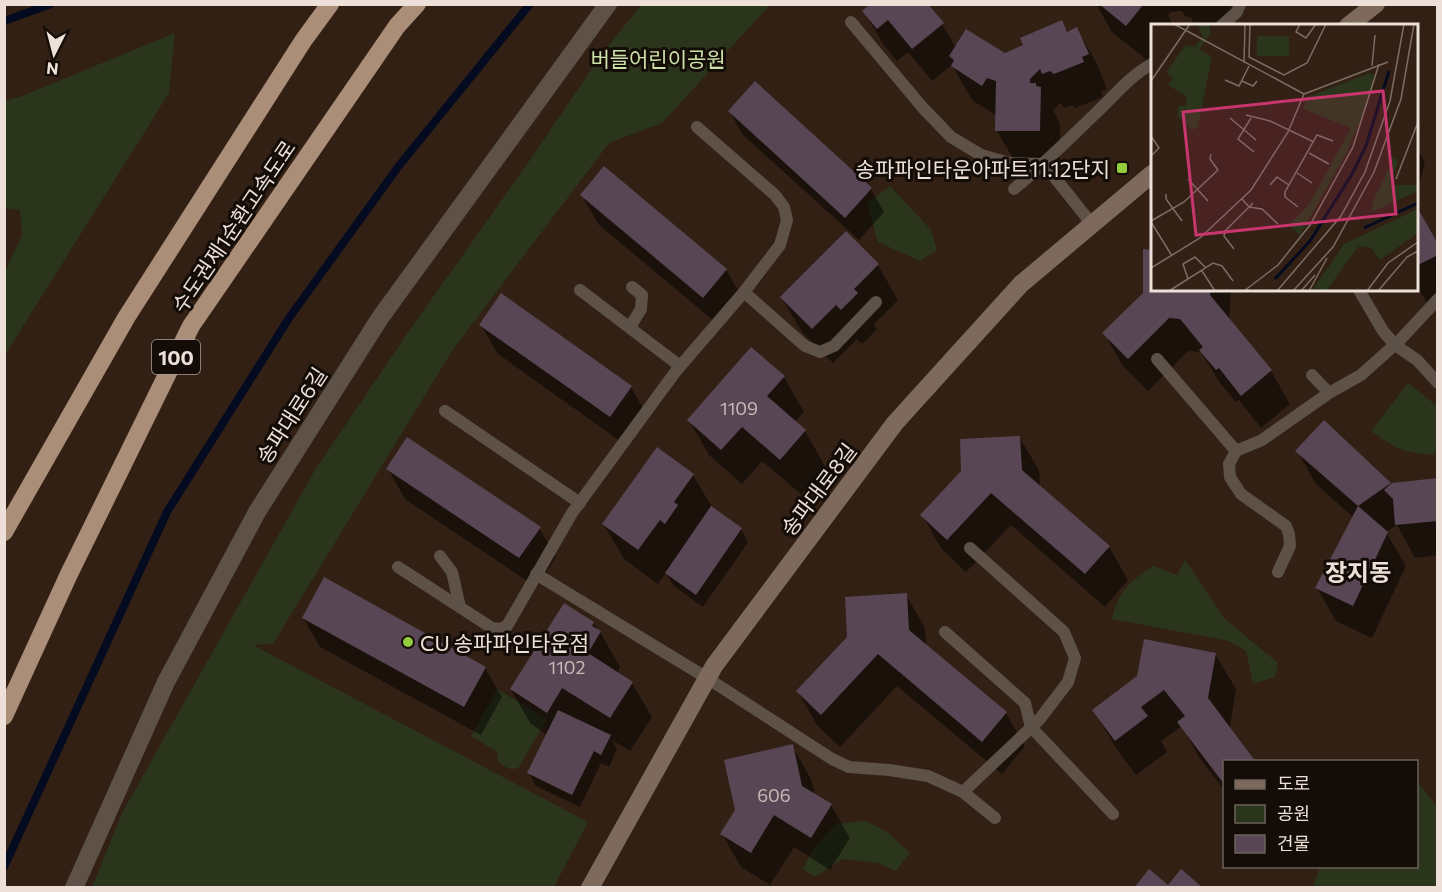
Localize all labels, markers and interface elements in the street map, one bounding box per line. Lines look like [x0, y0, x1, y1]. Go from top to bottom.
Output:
north arrow [24, 24, 84, 84]
inset map [1151, 24, 1418, 291]
park label: 버들어린이공원 [590, 46, 726, 71]
text: N [45, 59, 59, 79]
street label: 수도권제1순환고속도로 [166, 135, 300, 317]
place label: 송파파인타운아파트11.12단지 [856, 156, 1110, 181]
marker: 송파파인타운아파트11.12단지 [1115, 161, 1129, 175]
road number: 100 [152, 340, 200, 374]
street label: 송파대로6길 [251, 362, 331, 468]
house number: 1109 [720, 397, 758, 419]
street label: 송파대로8길 [775, 438, 861, 540]
district label: 장지동 [1325, 557, 1391, 586]
place label: CU 송파파인타운점 [420, 630, 589, 655]
marker: CU 송파파인타운점 [401, 635, 415, 649]
house number: 1102 [548, 656, 586, 678]
legend [1223, 760, 1418, 868]
text: 도로 [1277, 772, 1310, 794]
house number: 606 [757, 784, 791, 806]
text: 공원 [1277, 802, 1310, 824]
text: 건물 [1277, 832, 1310, 854]

